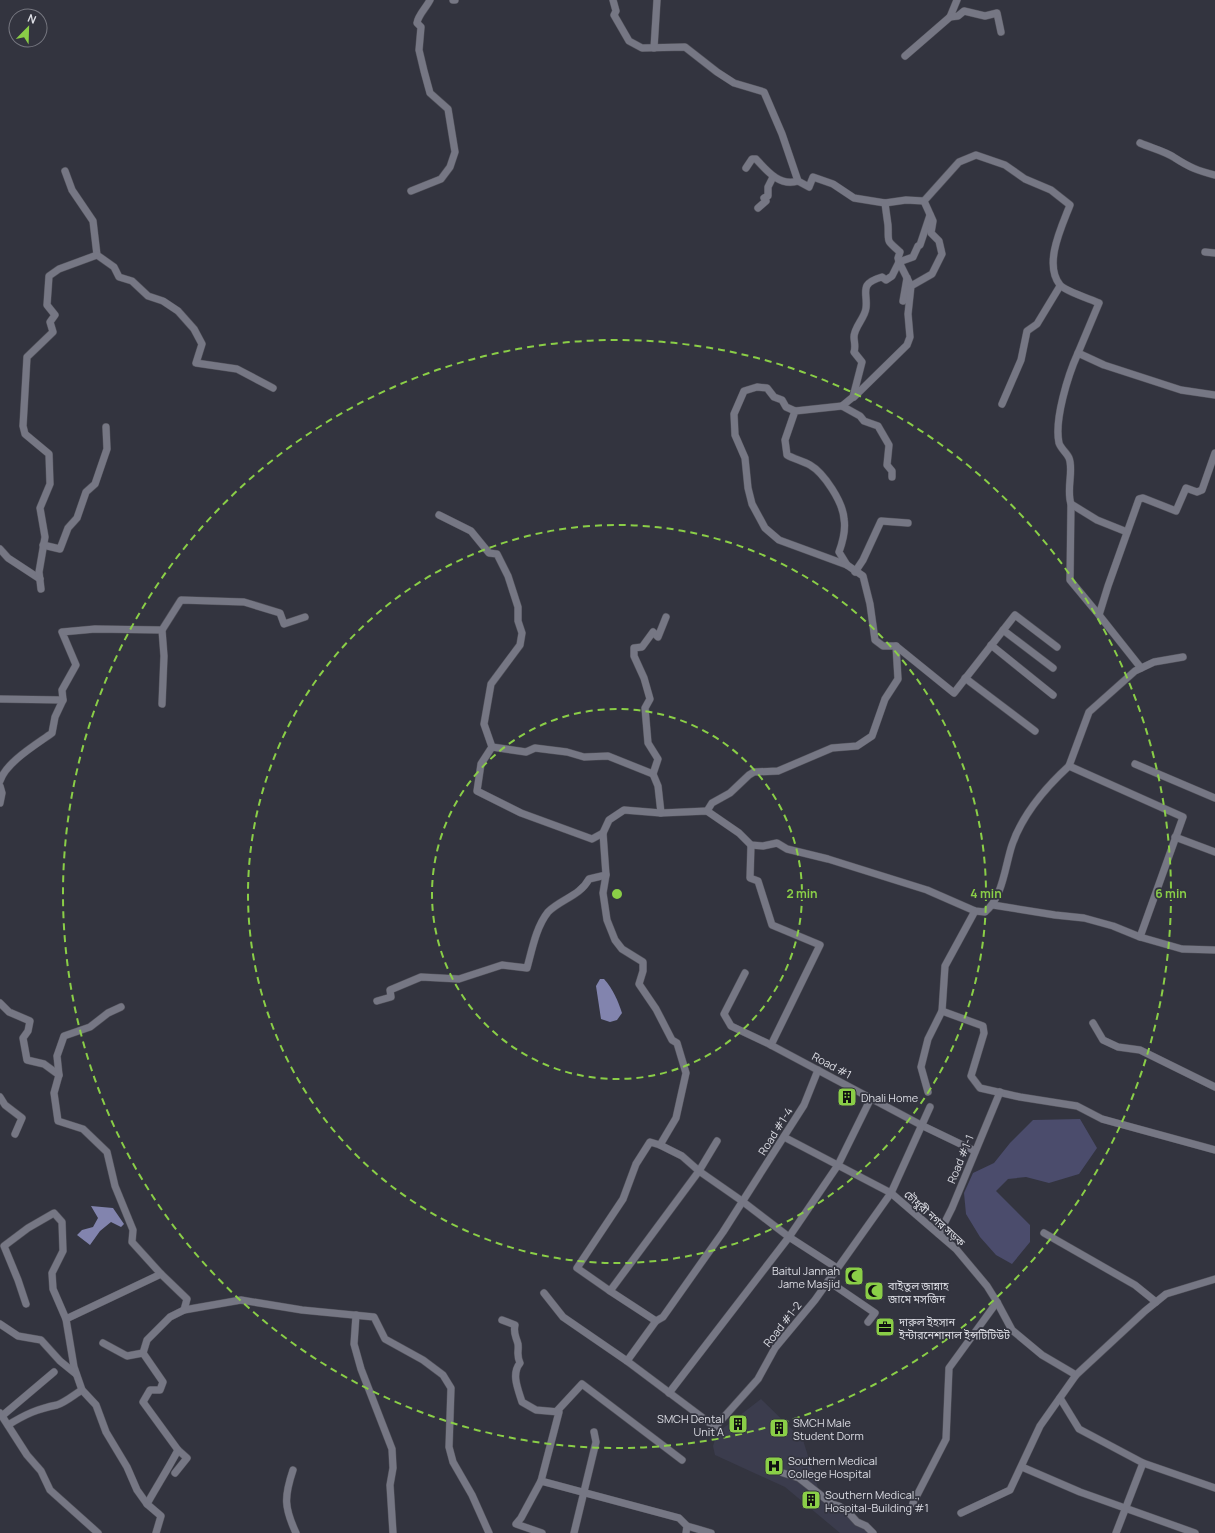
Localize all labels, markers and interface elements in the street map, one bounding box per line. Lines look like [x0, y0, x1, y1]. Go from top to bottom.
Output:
north arrow [8, 8, 48, 48]
text: N [26, 10, 39, 27]
text: 2 min [786, 885, 818, 902]
text: 4 min [970, 885, 1002, 902]
text: 6 min [1155, 885, 1187, 902]
centre of rings [610, 887, 624, 901]
street label: Road #1 [810, 1048, 854, 1082]
building icon: Dhali Home [836, 1086, 858, 1108]
place label: Dhali Home [861, 1090, 919, 1105]
street label: Road #1-4 [754, 1104, 796, 1158]
street label: Road #1-1 [943, 1132, 977, 1186]
street label: চৌধুরী নগর সড়ক [901, 1187, 969, 1249]
place label: Baitul Jannah Jame Masjid [772, 1263, 840, 1291]
mosque icon: Baitul Jannah Jame Masjid [843, 1265, 865, 1287]
place label: বাইতুল জান্নাহ জামে মসজিদ [887, 1278, 949, 1306]
mosque icon: বাইতুল জান্নাহ জামে মসজিদ [863, 1280, 885, 1302]
street label: Road #1-2 [760, 1298, 804, 1350]
place label: দারুল ইহসান ইন্টারনেশানাল ইন্সটিটিউট [898, 1314, 1011, 1342]
office icon: দারুল ইহসান ইন্টারনেশানাল ইন্সটিটিউট [874, 1316, 896, 1338]
place label: SMCH Dental Unit A [657, 1411, 724, 1439]
building icon: SMCH Dental Unit A [727, 1413, 749, 1435]
place label: SMCH Male Student Dorm [793, 1415, 864, 1443]
building icon: SMCH Male Student Dorm [768, 1417, 790, 1439]
place label: Southern Medical College Hospital [788, 1453, 877, 1481]
hospital icon: Southern Medical College Hospital [763, 1455, 785, 1477]
place label: Southern Medical., Hospital-Building #1 [825, 1487, 929, 1515]
building icon: Southern Medical., Hospital-Building #1 [800, 1489, 822, 1511]

